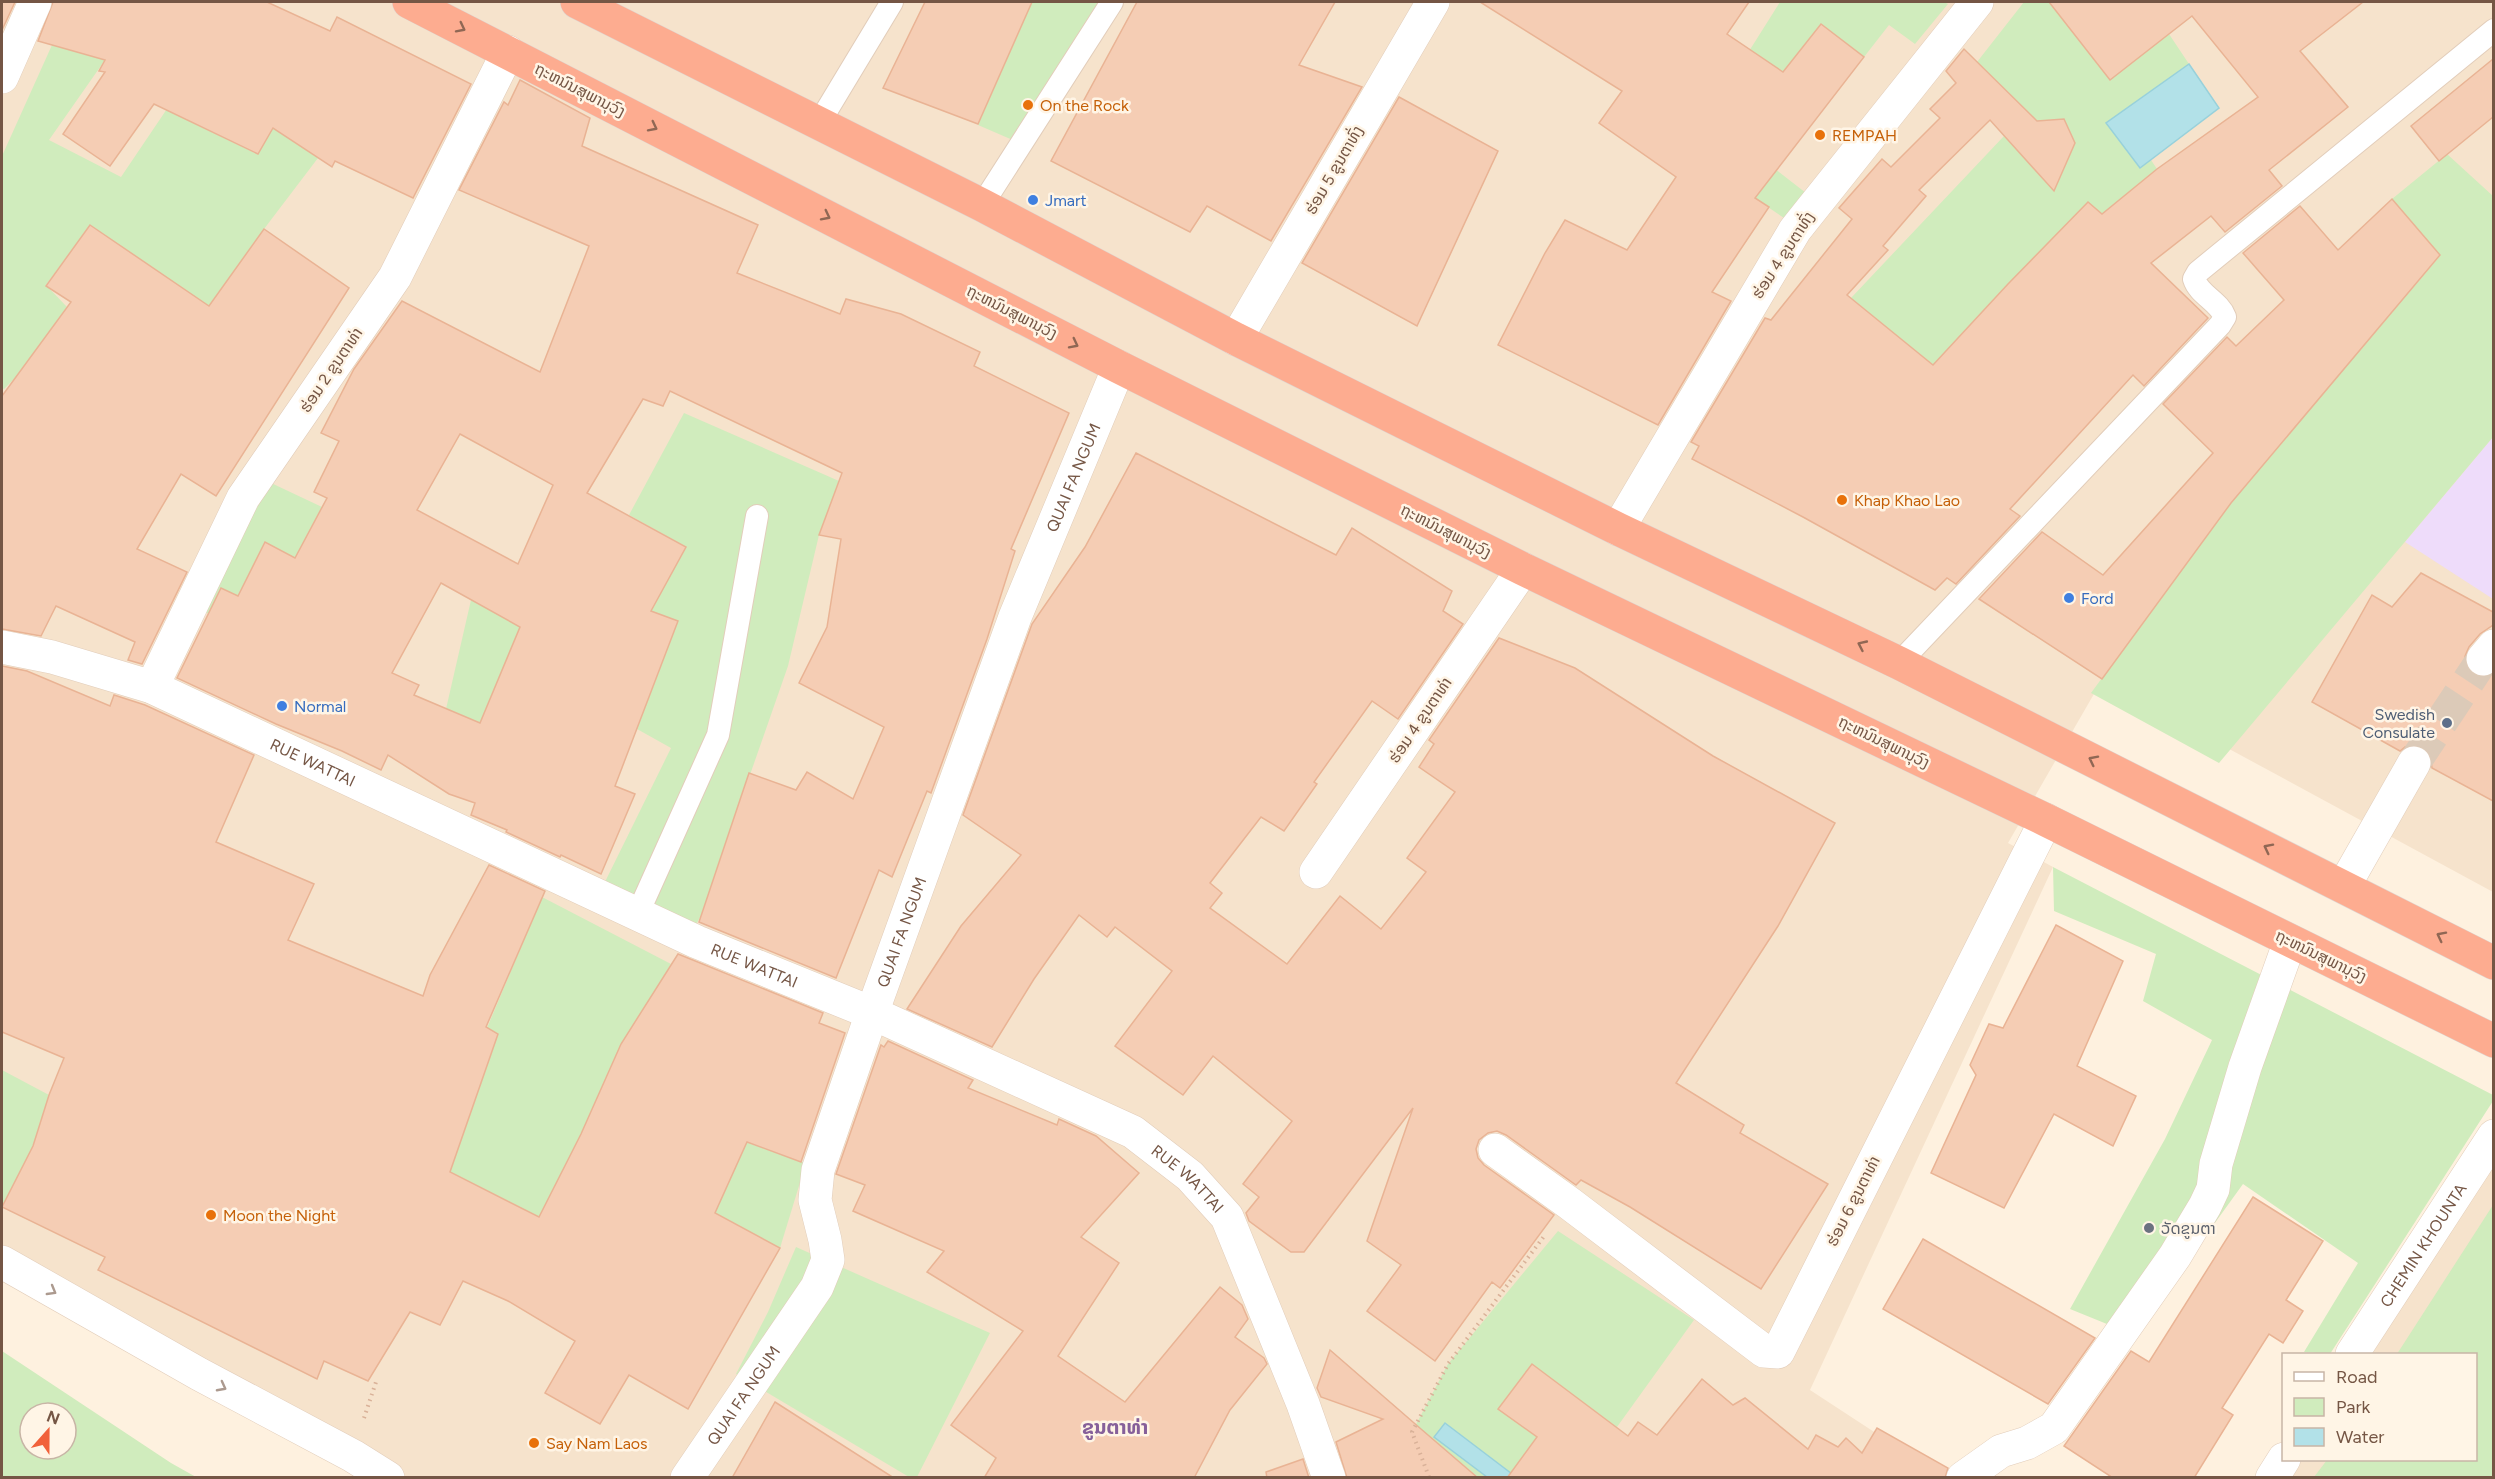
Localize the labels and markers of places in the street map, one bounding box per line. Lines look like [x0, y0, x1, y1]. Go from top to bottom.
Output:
place label: On the Rock [1040, 96, 1129, 115]
marker: On the Rock [1021, 98, 1035, 112]
place label: REMPAH [1832, 126, 1897, 145]
marker: REMPAH [1813, 128, 1827, 142]
place label: Jmart [1045, 191, 1086, 210]
marker: Jmart [1026, 193, 1040, 207]
place label: Khap Khao Lao [1854, 491, 1960, 510]
marker: Khap Khao Lao [1835, 493, 1849, 507]
place label: Ford [2081, 589, 2114, 608]
marker: Ford [2062, 591, 2076, 605]
place label: Normal [294, 697, 346, 716]
marker: Normal [275, 699, 289, 713]
place label: Swedish Consulate [2362, 705, 2435, 742]
marker: Swedish Consulate [2440, 716, 2454, 730]
place label: Moon the Night [223, 1206, 336, 1225]
marker: Moon the Night [204, 1208, 218, 1222]
place label: ວັດຂູນຕາ [2161, 1219, 2216, 1239]
marker: ວັດຂູນຕາ [2142, 1221, 2156, 1235]
place label: Say Nam Laos [546, 1434, 648, 1453]
marker: Say Nam Laos [527, 1436, 541, 1450]

